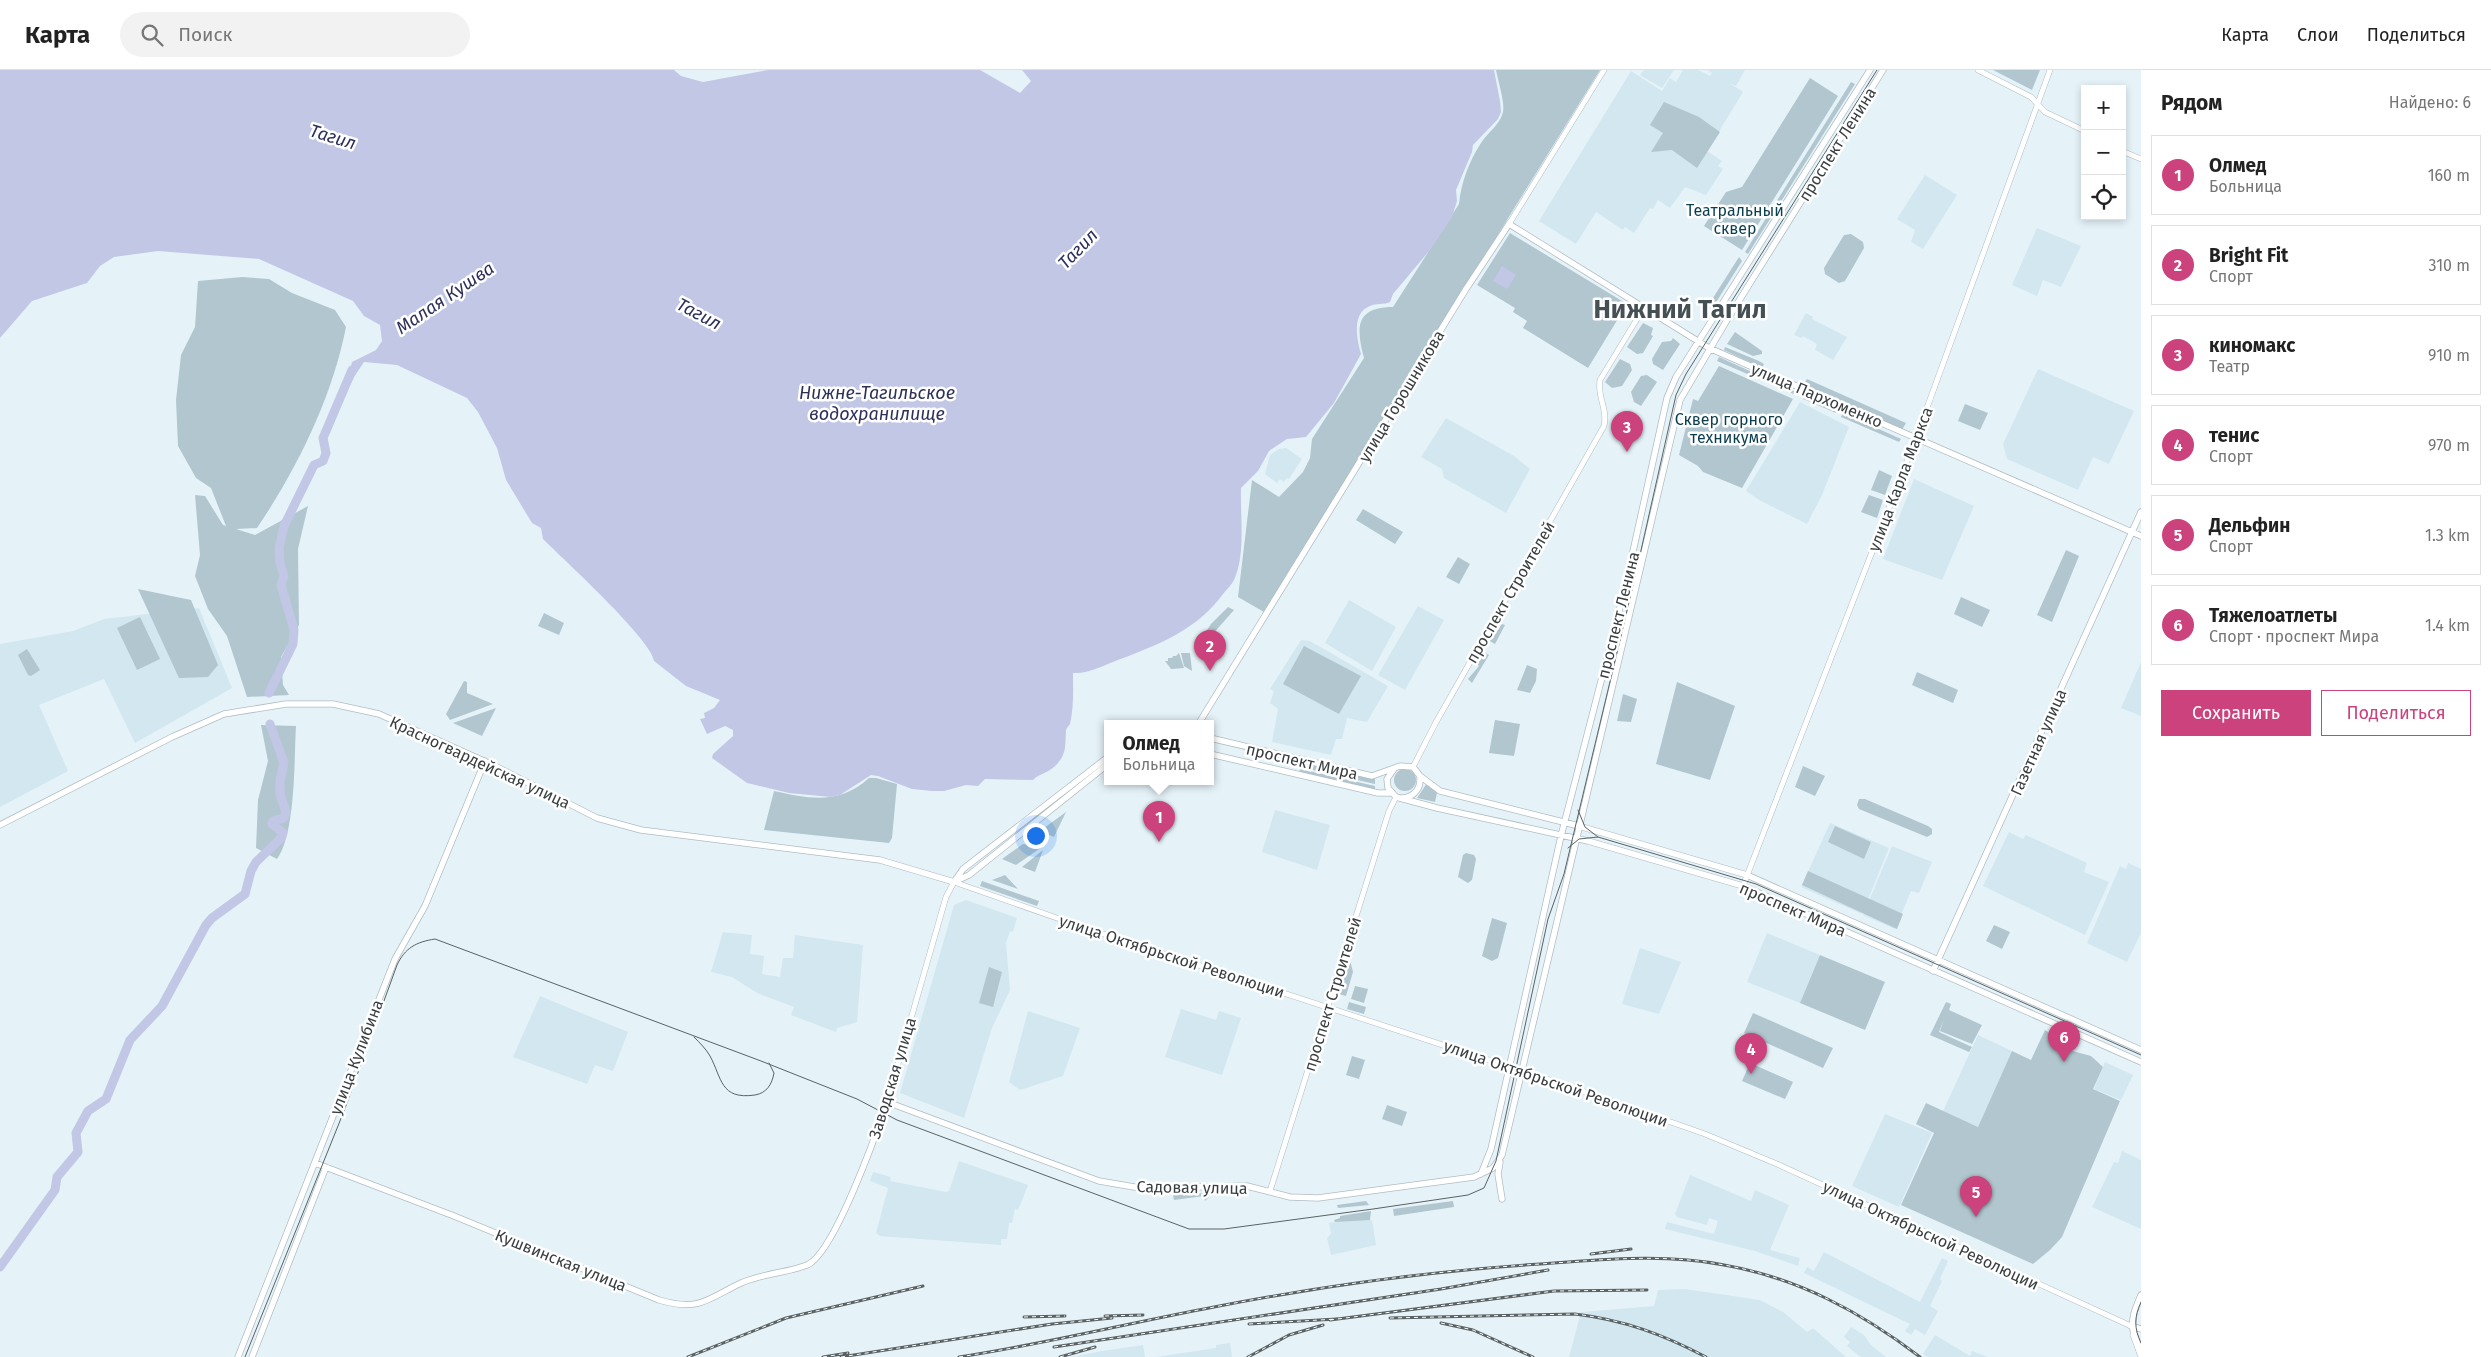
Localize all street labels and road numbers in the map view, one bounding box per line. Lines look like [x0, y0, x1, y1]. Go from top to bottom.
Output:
street label: проспект Ленина [1795, 84, 1880, 205]
street label: улица Горошникова [1355, 327, 1448, 466]
street label: улица Пархоменко [1748, 359, 1885, 432]
street label: улица Карла Маркса [1864, 404, 1937, 554]
street label: проспект Строителей [1462, 518, 1559, 667]
street label: проспект Ленина [1593, 550, 1643, 681]
street label: Газетная улица [2006, 686, 2070, 798]
street label: Красногвардейская улица [387, 712, 573, 813]
street label: проспект Мира [1244, 739, 1360, 784]
street label: проспект Мира [1737, 878, 1849, 940]
street label: улица Октябрьской Революции [1057, 911, 1287, 1002]
street label: проспект Строителей [1300, 915, 1365, 1074]
street label: улица Кулибина [326, 997, 387, 1117]
street label: Заводская улица [865, 1015, 920, 1141]
street label: улица Октябрьской Революции [1441, 1036, 1670, 1131]
street label: Садовая улица [1136, 1177, 1248, 1198]
street label: улица Октябрьской Революции [1820, 1177, 2042, 1294]
street label: Кушвинская улица [492, 1225, 629, 1296]

